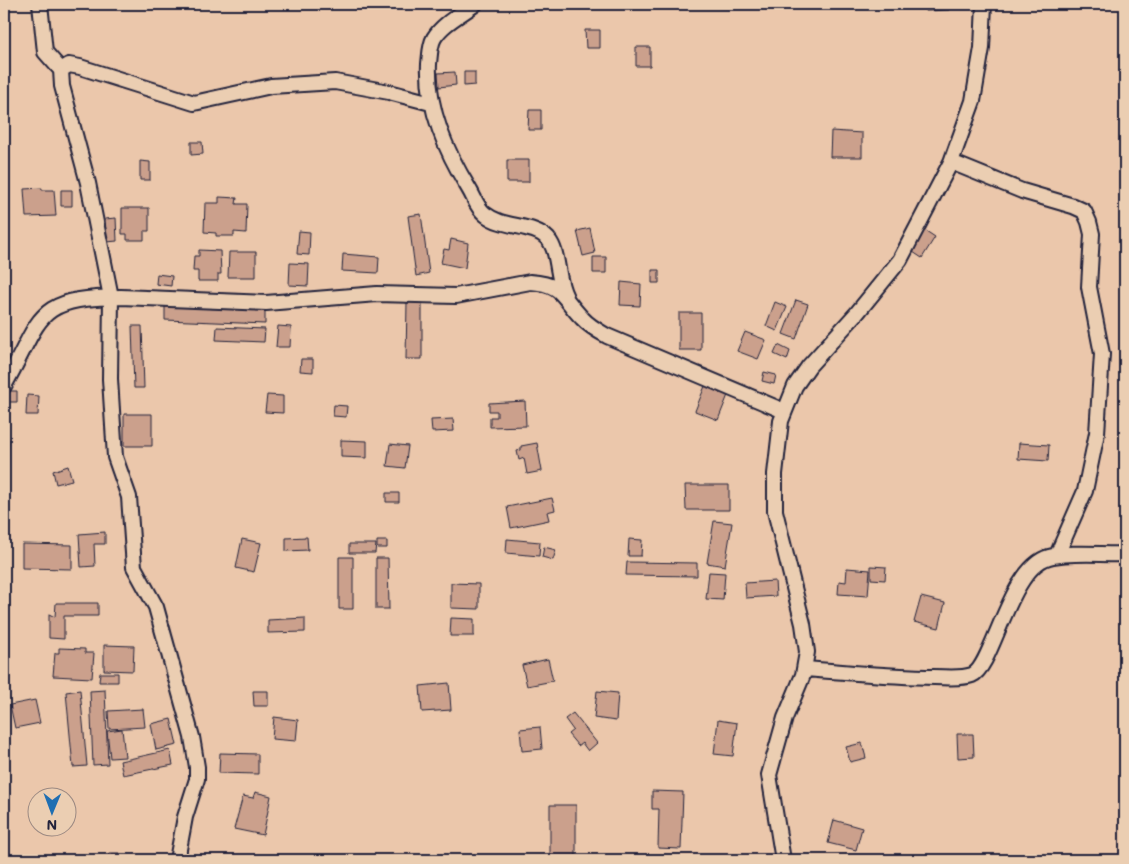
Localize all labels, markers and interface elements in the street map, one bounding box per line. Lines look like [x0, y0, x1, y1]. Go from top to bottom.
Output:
north arrow [28, 786, 78, 836]
text: N [46, 816, 57, 835]

